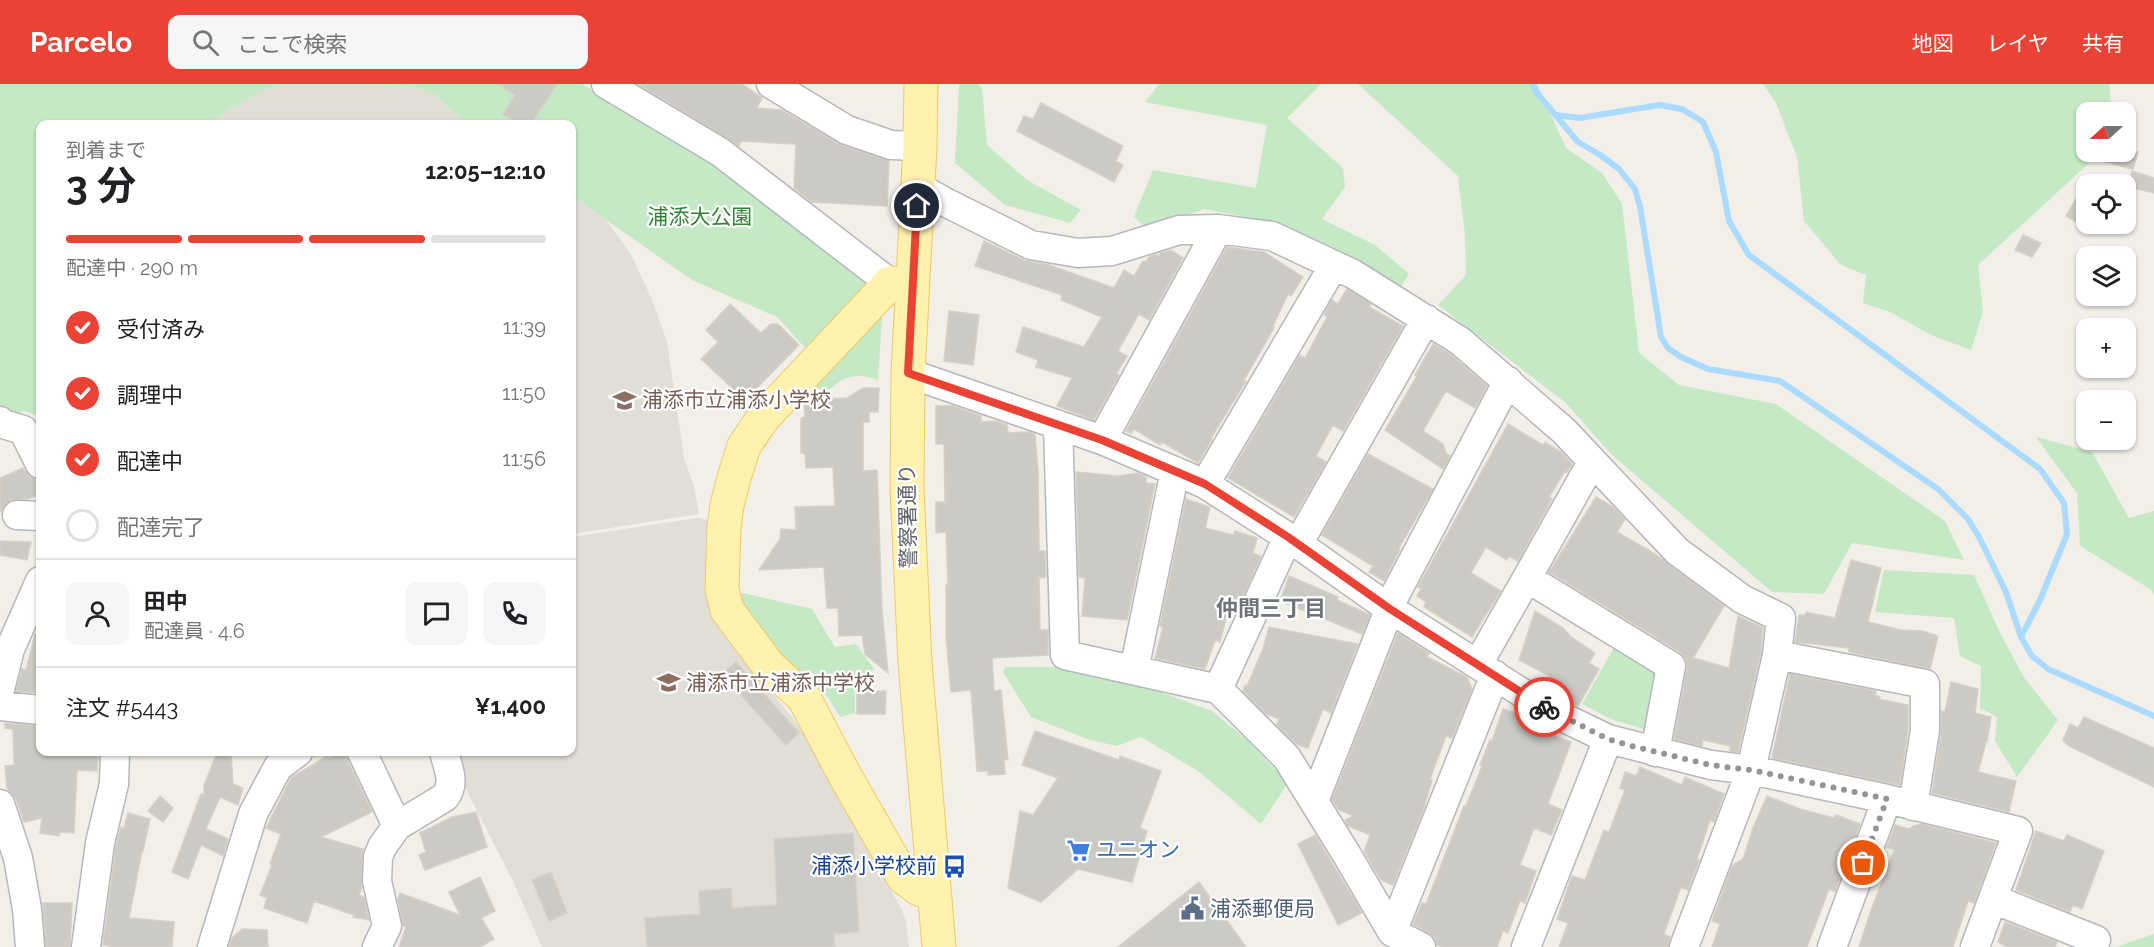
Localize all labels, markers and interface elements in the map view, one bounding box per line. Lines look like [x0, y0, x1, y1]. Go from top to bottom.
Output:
search box [168, 15, 588, 69]
text: Parcelo [30, 26, 132, 59]
icon: search [189, 26, 222, 59]
text: ここで検索 [237, 31, 347, 57]
text: 地図 [1912, 31, 1954, 56]
text: レイヤ [1987, 31, 2049, 56]
text: 共有 [2082, 31, 2124, 56]
north arrow [2076, 102, 2136, 162]
map controls [2076, 102, 2136, 450]
text: 到着まで [66, 138, 146, 162]
text: 12:05–12:10 [425, 158, 546, 184]
text: 3 分 [66, 162, 136, 208]
button: locate [2076, 174, 2136, 234]
pin [891, 180, 942, 231]
icon: home [900, 189, 933, 222]
park label: 浦添大公園 [648, 204, 753, 229]
button: layers [2076, 246, 2136, 306]
text: 配達中 · 290 m [66, 256, 198, 280]
icon: check [66, 311, 99, 344]
text: 11:39 [503, 315, 546, 339]
text: 受付済み [117, 316, 205, 342]
button: + [2076, 318, 2136, 378]
icon: check [66, 377, 99, 410]
text: 11:50 [502, 381, 546, 405]
text: 調理中 [117, 382, 183, 408]
school or university icon: 浦添市立浦添小学校 [611, 387, 637, 413]
place label: 浦添市立浦添小学校 [642, 387, 831, 412]
button: − [2076, 390, 2136, 450]
icon: check [66, 443, 99, 476]
text: 11:56 [502, 447, 546, 471]
text: 配達中 [117, 448, 183, 474]
street label: 警察署通り [894, 463, 921, 569]
text: 配達完了 [117, 514, 205, 540]
button: person [66, 582, 129, 645]
button: chat [405, 582, 468, 645]
button: phone [483, 582, 546, 645]
text: 田中 [144, 588, 188, 614]
district label: 仲間三丁目 [1216, 595, 1326, 621]
text: 配達員 · 4.6 [144, 619, 245, 643]
school or university icon: 浦添市立浦添中学校 [655, 670, 681, 696]
place label: 浦添市立浦添中学校 [686, 670, 875, 695]
courier [1514, 677, 1574, 737]
icon: bike [1528, 691, 1561, 724]
text: ¥1,400 [475, 693, 546, 719]
text: 注文 #5443 [66, 695, 178, 721]
supermarket icon: ユニオン [1065, 837, 1091, 863]
place label: ユニオン [1096, 837, 1180, 862]
pin [1837, 837, 1888, 888]
icon: bag [1846, 846, 1879, 879]
place label: 浦添小学校前 [811, 853, 937, 878]
bus stop icon: 浦添小学校前 [942, 853, 968, 879]
public building icon: 浦添郵便局 [1179, 896, 1205, 922]
place label: 浦添郵便局 [1210, 896, 1315, 921]

